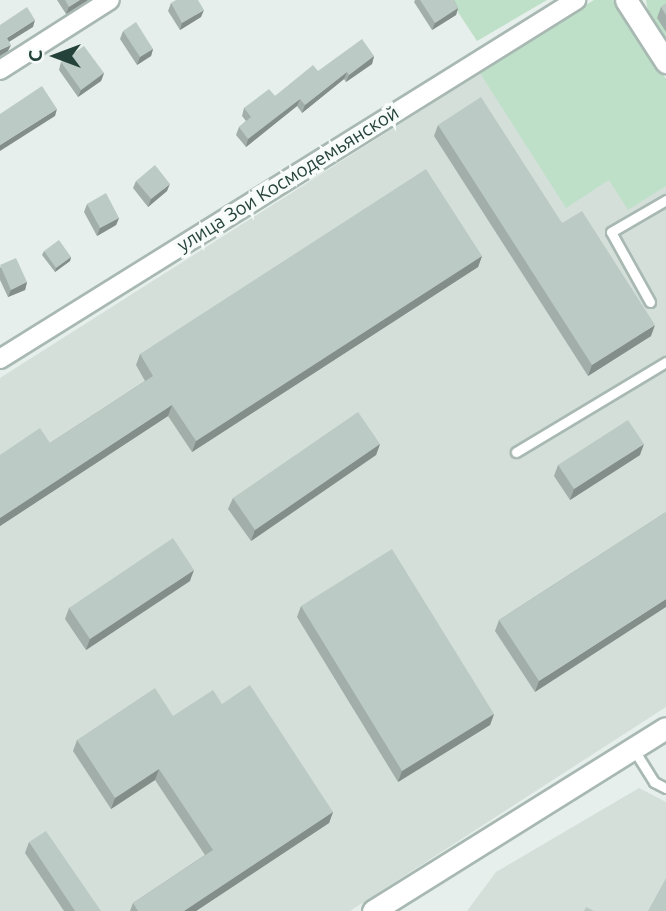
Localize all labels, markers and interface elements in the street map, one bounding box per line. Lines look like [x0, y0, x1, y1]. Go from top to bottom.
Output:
north arrow [21, 21, 91, 91]
text: С [24, 50, 46, 62]
street label: улица Зои Космодемьянской [173, 101, 403, 257]

